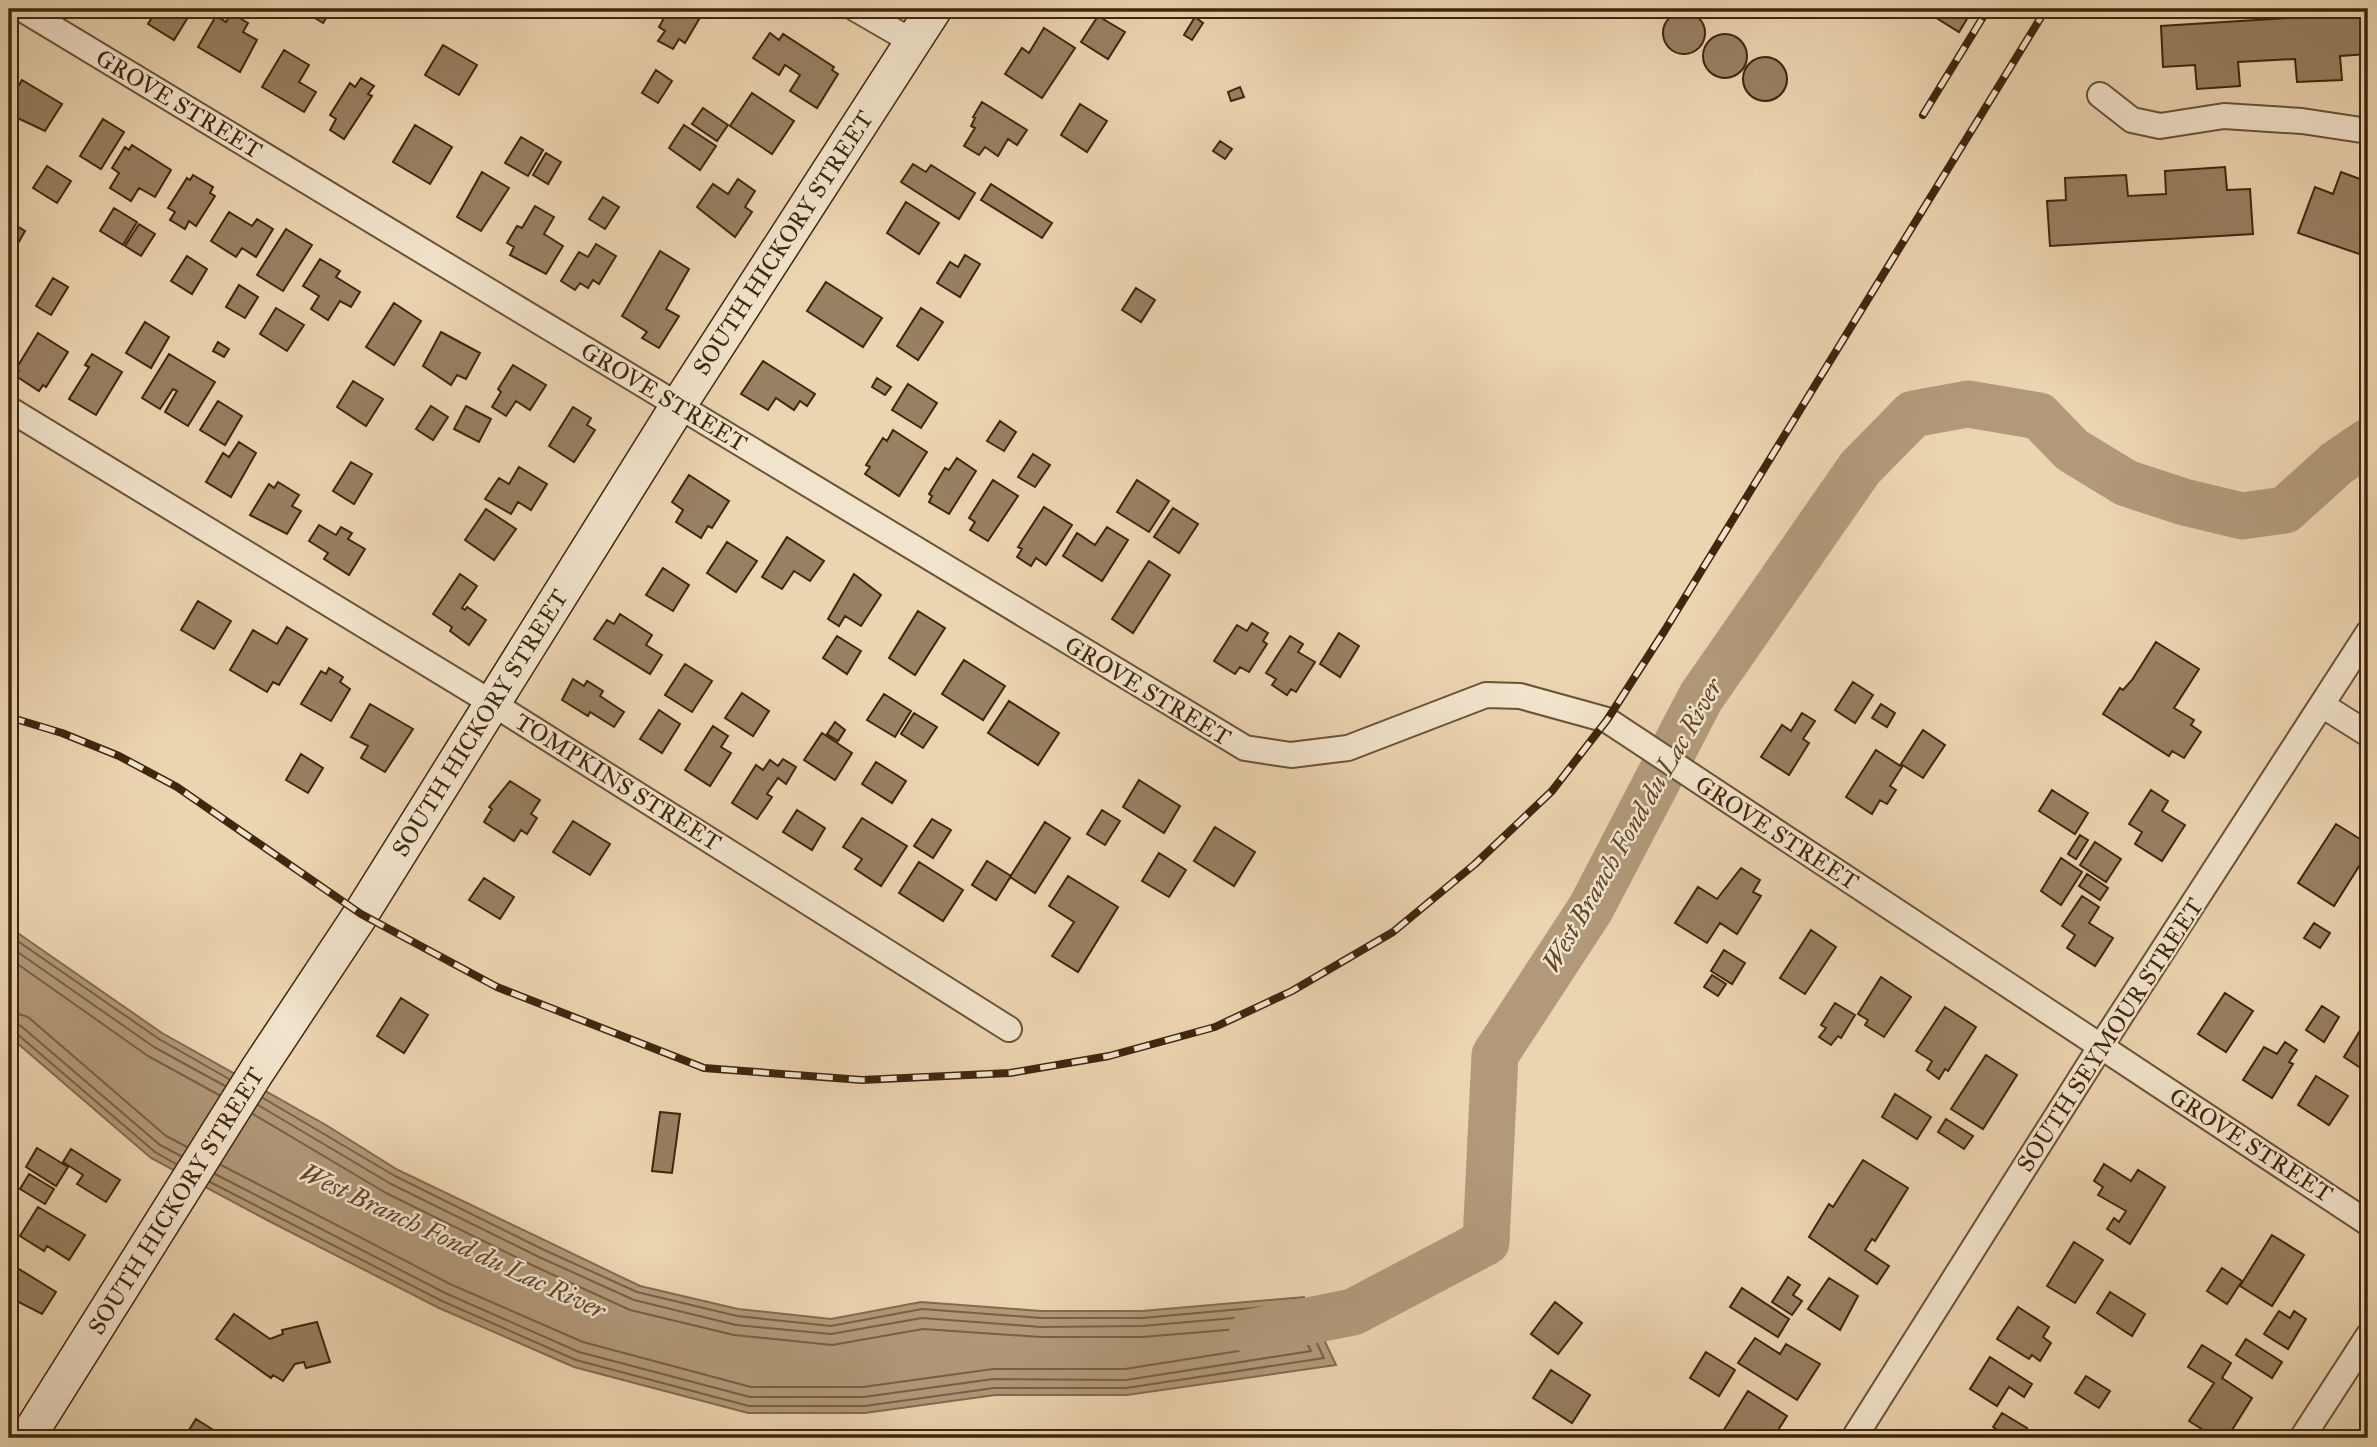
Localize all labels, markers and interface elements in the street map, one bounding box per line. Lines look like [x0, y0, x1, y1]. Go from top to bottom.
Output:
street label: GROVE STREET [90, 43, 268, 165]
street label: SOUTH HICKORY STREET [686, 105, 880, 381]
street label: GROVE STREET [575, 336, 753, 458]
street label: SOUTH HICKORY STREET [385, 584, 575, 862]
street label: GROVE STREET [1059, 630, 1237, 752]
water label: West Branch Fond du Lac River [1535, 672, 1730, 977]
street label: TOMPKINS STREET [509, 706, 727, 858]
street label: GROVE STREET [1690, 769, 1864, 897]
street label: SOUTH SEYMOUR STREET [2010, 892, 2210, 1178]
street label: SOUTH HICKORY STREET [81, 1062, 271, 1340]
street label: GROVE STREET [2164, 1081, 2338, 1209]
water label: West Branch Fond du Lac River [295, 1156, 612, 1326]

